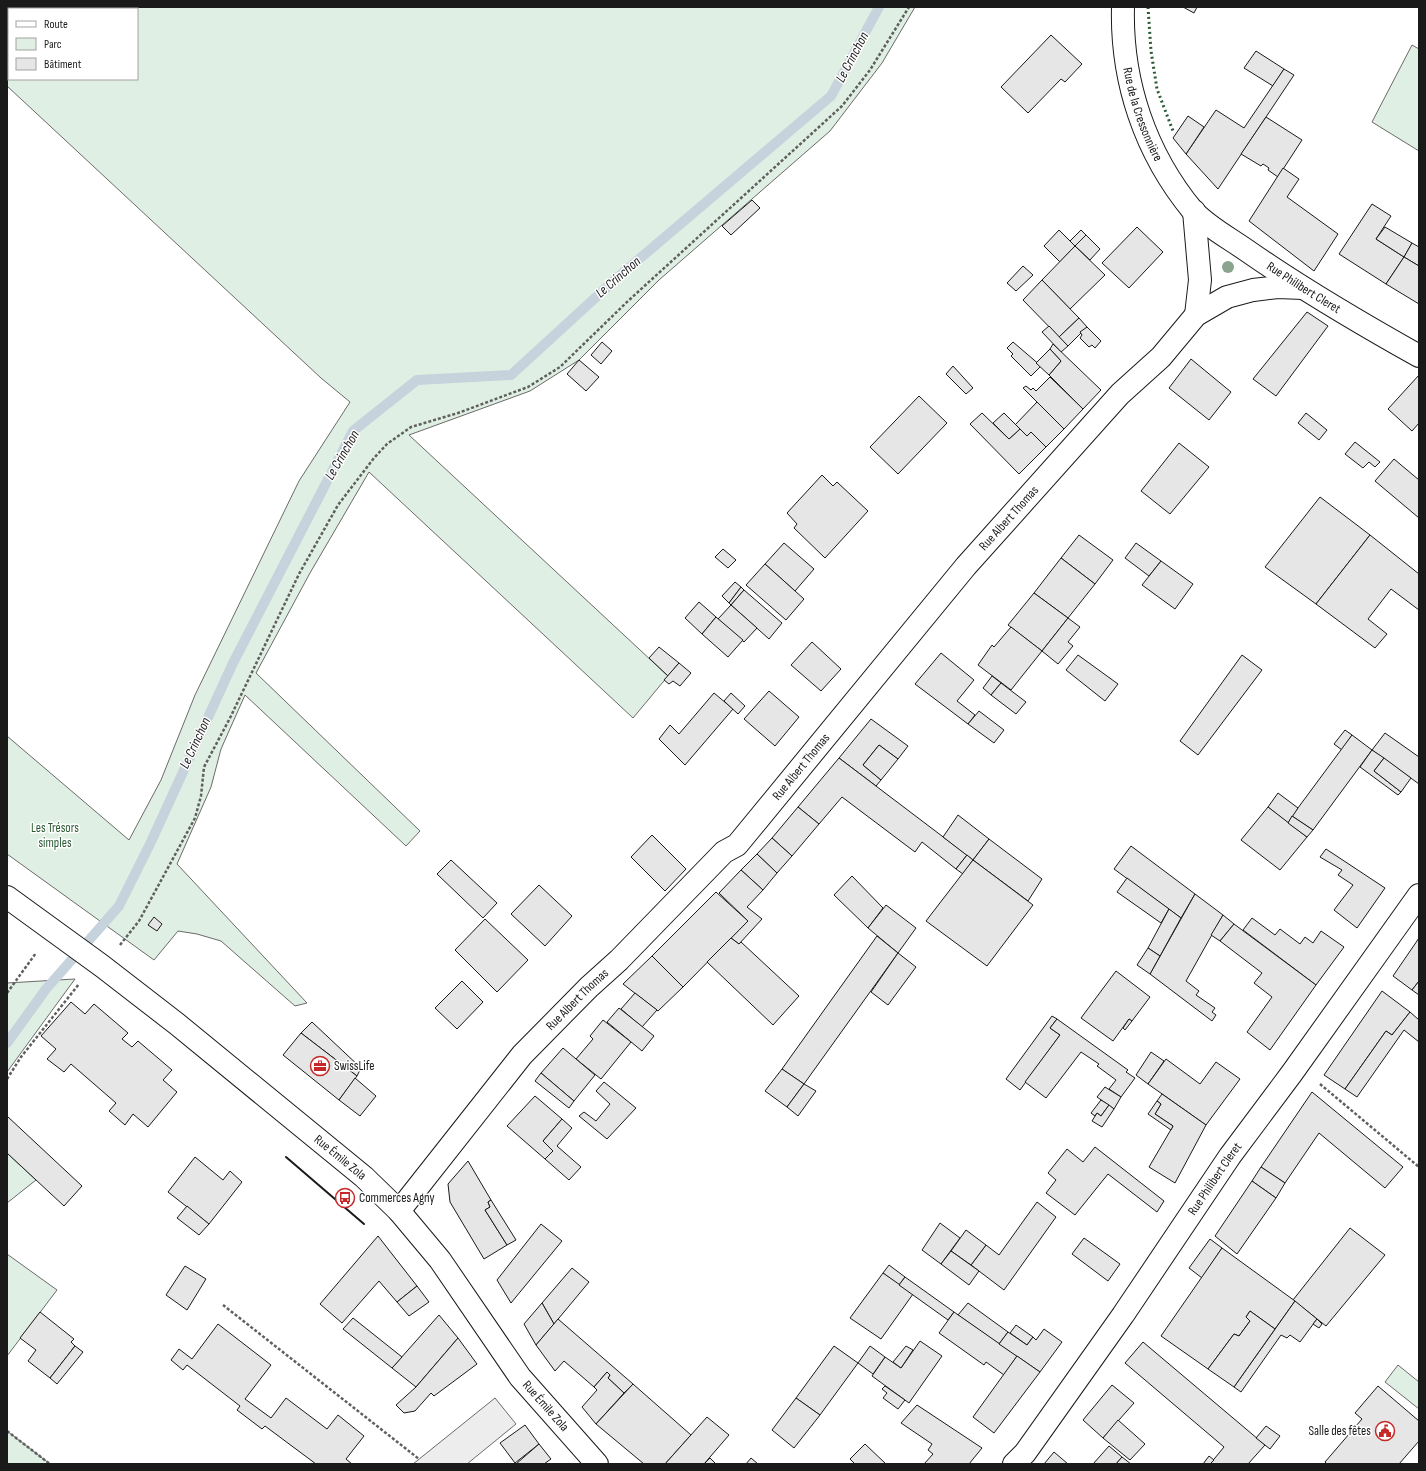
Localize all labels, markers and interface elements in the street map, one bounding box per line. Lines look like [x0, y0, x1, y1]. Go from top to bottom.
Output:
legend [8, 8, 138, 80]
text: Route [44, 17, 68, 32]
water label: Le Crinchon [832, 29, 872, 85]
text: Parc [44, 37, 62, 52]
text: Bâtiment [44, 57, 82, 72]
street label: Rue de la Cressonnière [1119, 66, 1166, 164]
water label: Le Crinchon [592, 253, 644, 301]
street label: Rue Philibert Cleret [1263, 258, 1344, 317]
water label: Le Crinchon [321, 427, 363, 483]
street label: Rue Albert Thomas [976, 482, 1042, 554]
water label: Le Crinchon [176, 715, 214, 771]
street label: Rue Albert Thomas [769, 730, 833, 803]
park label: Les Trésors simples [31, 820, 79, 851]
street label: Rue Albert Thomas [543, 965, 612, 1034]
office icon: SwissLife [309, 1055, 331, 1077]
place label: SwissLife [334, 1058, 374, 1074]
street label: Rue Émile Zola [311, 1131, 369, 1183]
street label: Rue Philibert Cleret [1184, 1139, 1245, 1218]
bus stop icon: Commerces Agny [334, 1187, 356, 1209]
place label: Commerces Agny [359, 1190, 435, 1206]
street label: Rue Émile Zola [519, 1377, 572, 1435]
public building icon: Salle des fêtes [1374, 1420, 1396, 1442]
place label: Salle des fêtes [1309, 1423, 1371, 1439]

